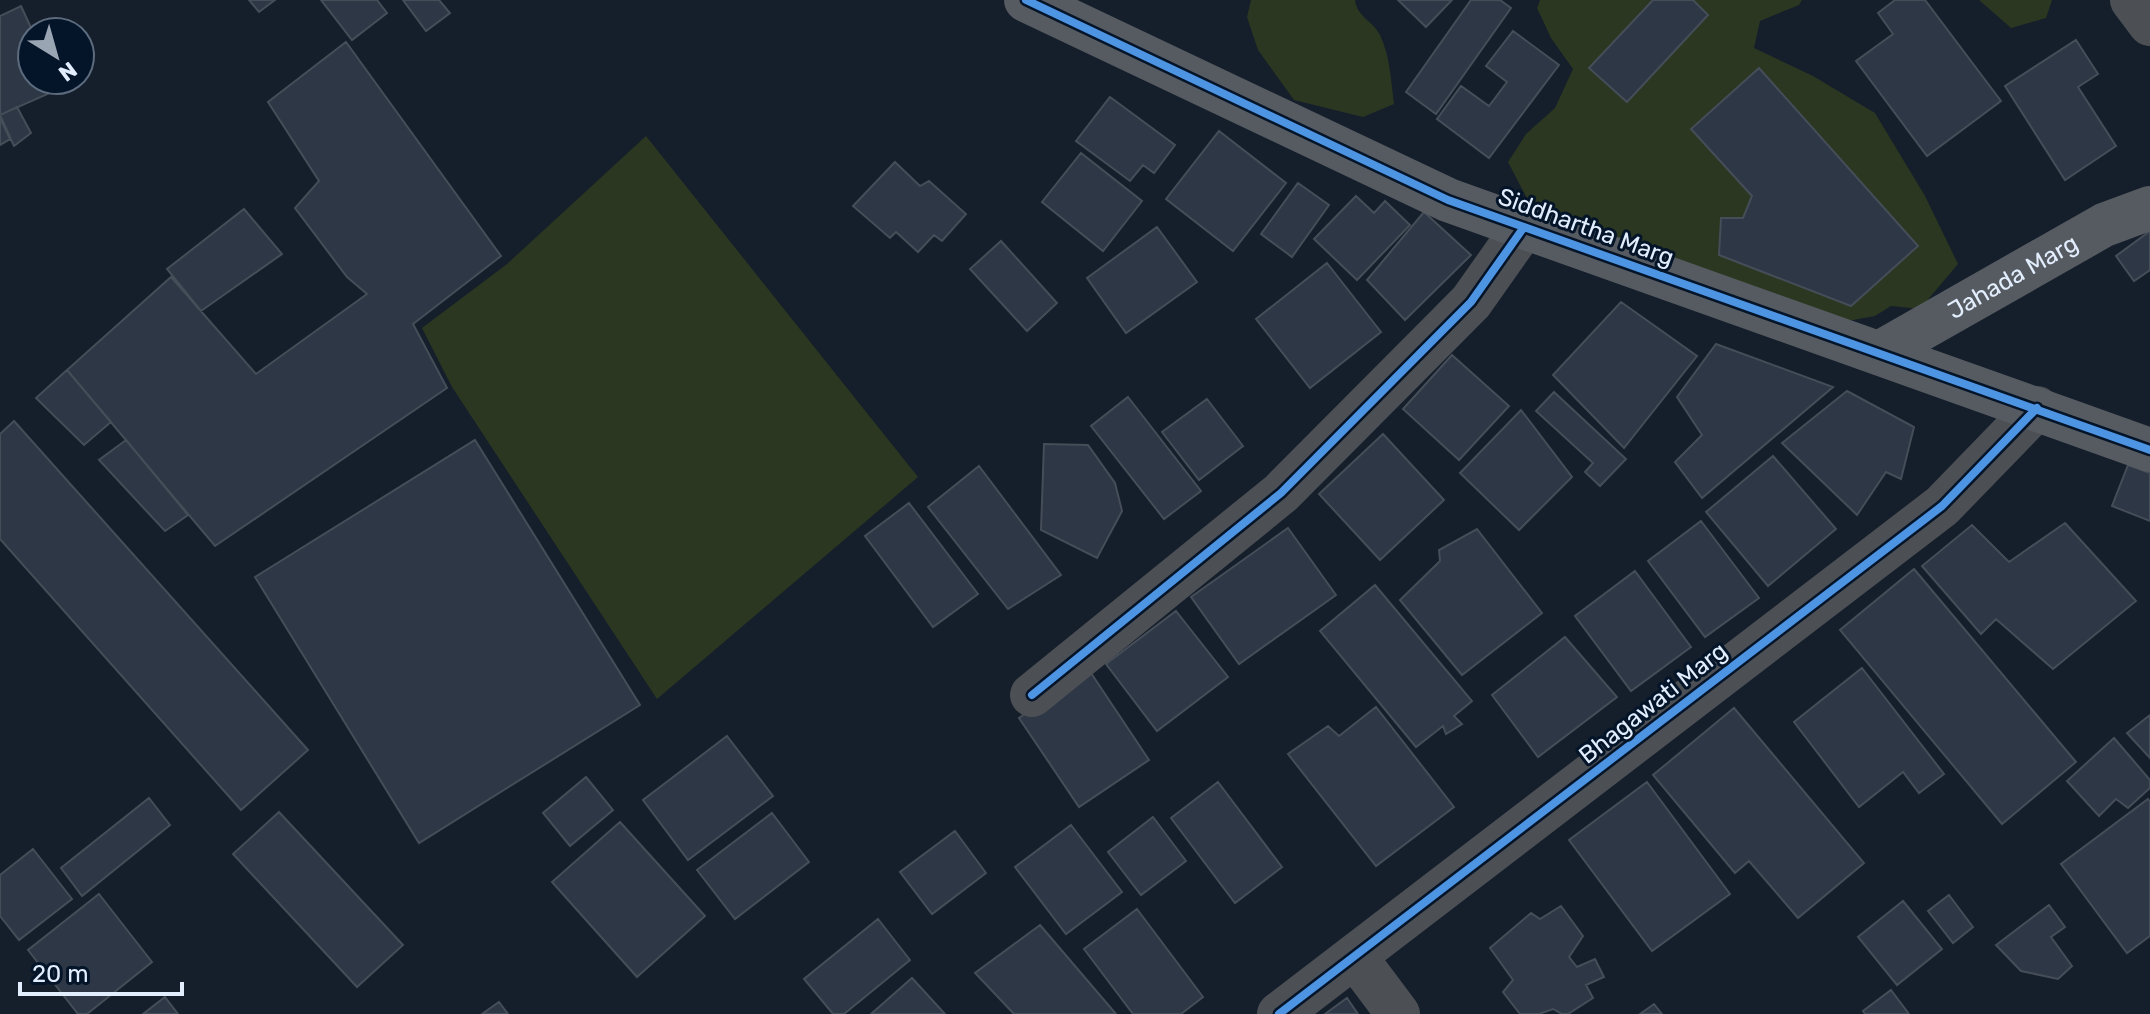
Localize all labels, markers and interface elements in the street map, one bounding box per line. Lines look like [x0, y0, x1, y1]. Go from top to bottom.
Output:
north arrow [16, 16, 96, 96]
text: N [53, 56, 82, 87]
street label: Siddhartha Marg [1494, 182, 1678, 272]
street label: Jahada Marg [1943, 229, 2083, 325]
street label: Bhagawati Marg [1573, 637, 1733, 769]
scale bar [20, 946, 182, 996]
text: 20 m [32, 960, 89, 988]

